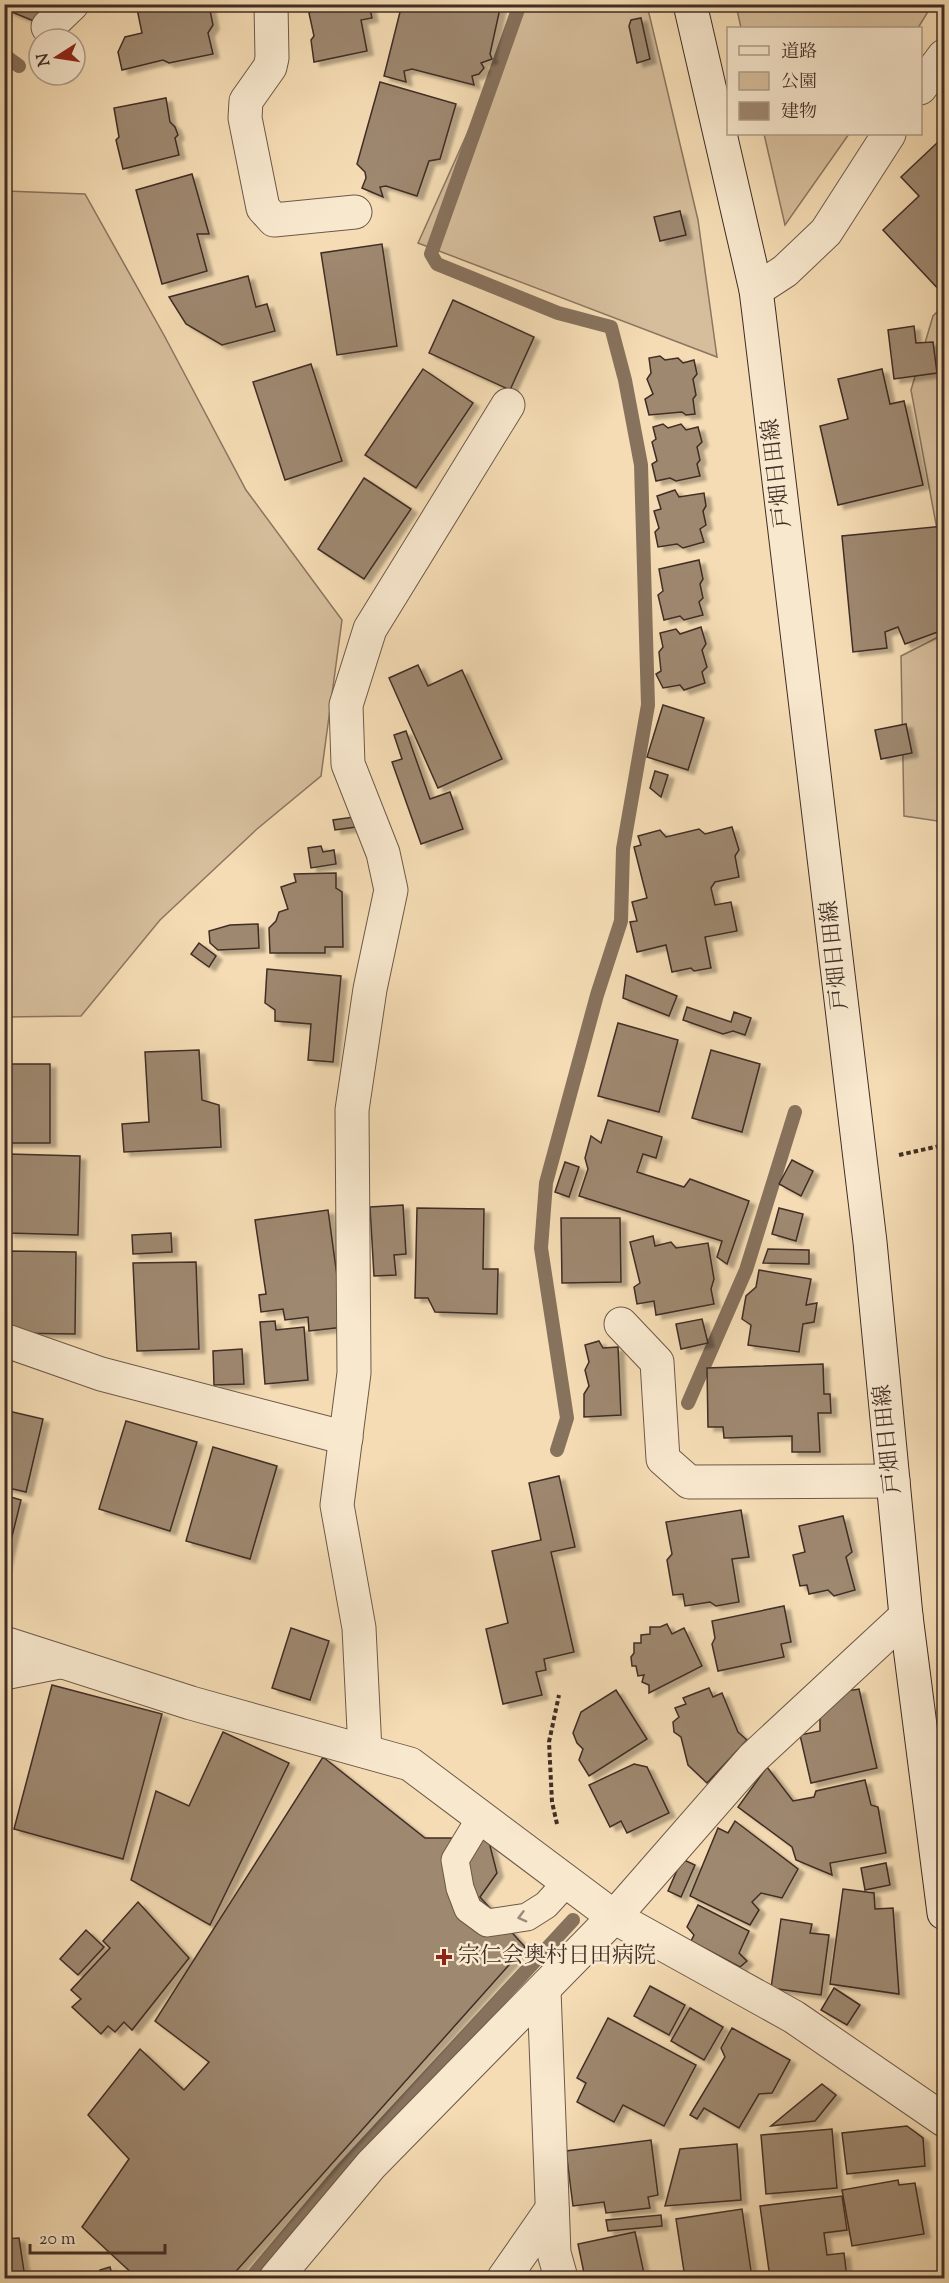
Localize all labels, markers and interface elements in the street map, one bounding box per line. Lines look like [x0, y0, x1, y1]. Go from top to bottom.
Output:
north arrow [27, 27, 87, 87]
legend [727, 27, 922, 135]
text: 道路 [781, 40, 817, 66]
text: N [32, 51, 57, 68]
text: 公園 [781, 70, 817, 96]
text: 建物 [781, 100, 817, 126]
street label: 戸畑日田線 [755, 416, 801, 530]
street label: 戸畑日田線 [814, 899, 858, 1011]
street label: 戸畑日田線 [867, 1383, 911, 1495]
one-way arrow [517, 1909, 527, 1922]
place label: 宗仁会奥村日田病院 [458, 1941, 656, 1973]
marker: 宗仁会奥村日田病院 [435, 1948, 453, 1966]
scale bar [30, 2217, 165, 2255]
text: 20 m [39, 2227, 76, 2253]

